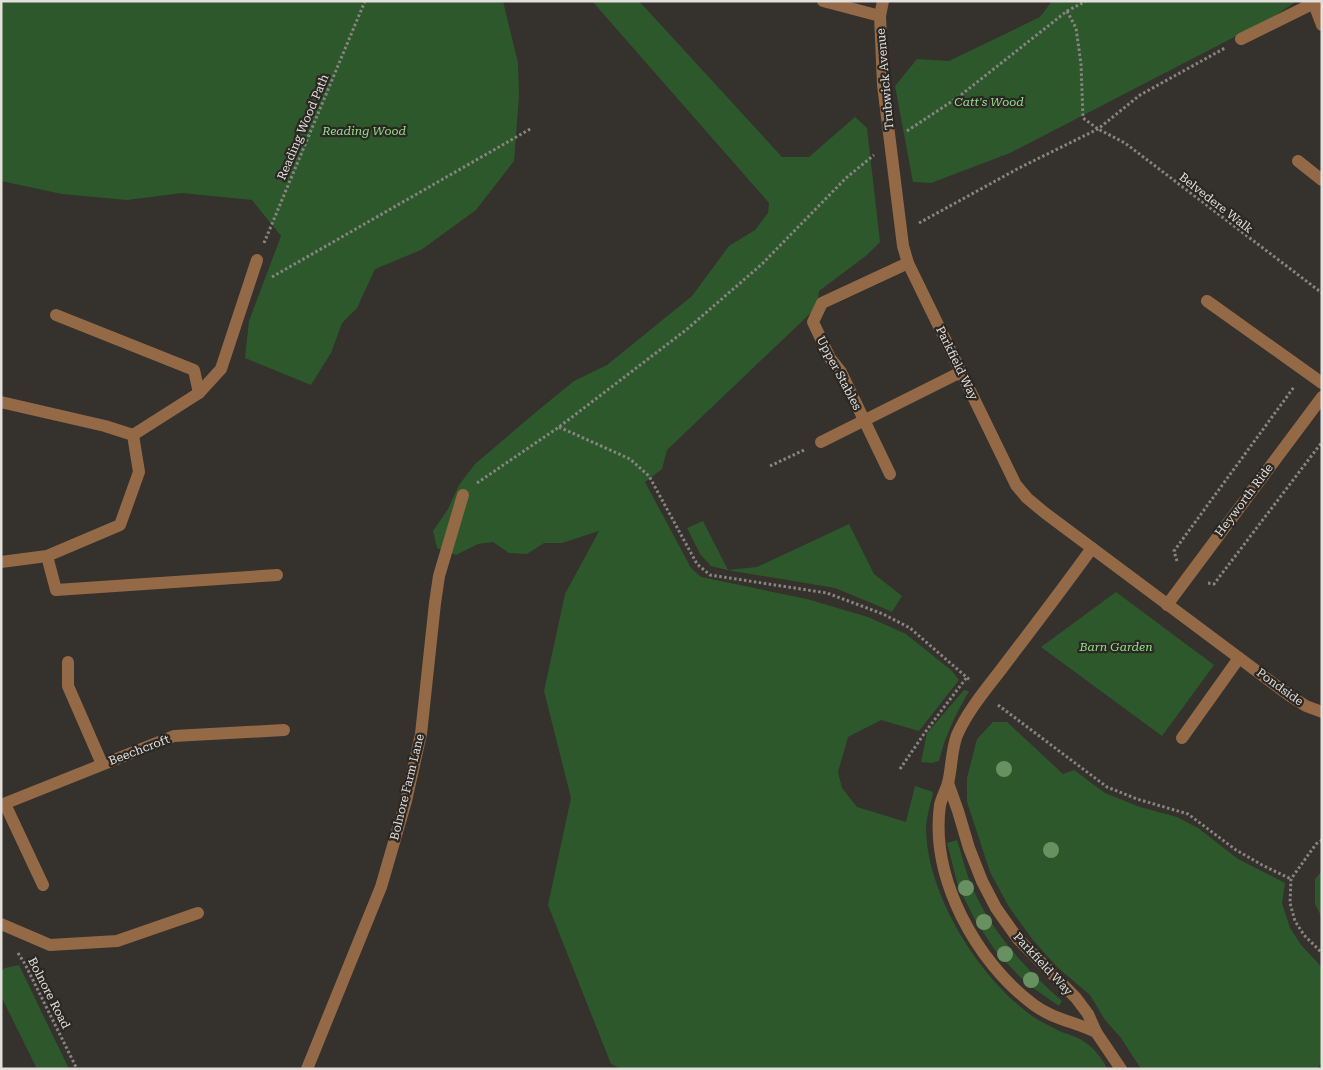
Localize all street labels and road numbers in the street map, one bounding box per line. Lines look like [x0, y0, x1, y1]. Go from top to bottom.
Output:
street label: Trubwick Avenue [874, 27, 896, 130]
street label: Reading Wood Path [274, 72, 332, 182]
street label: Belvedere Walk [1176, 170, 1256, 236]
street label: Parkfield Way [933, 324, 981, 403]
street label: Upper Stables [814, 334, 864, 413]
street label: Heyworth Ride [1212, 460, 1276, 539]
street label: Pondside [1254, 665, 1306, 709]
street label: Beechcroft [107, 732, 172, 768]
street label: Bolnore Farm Lane [387, 732, 427, 842]
street label: Parkfield Way [1010, 930, 1076, 999]
street label: Bolnore Road [25, 955, 73, 1031]

